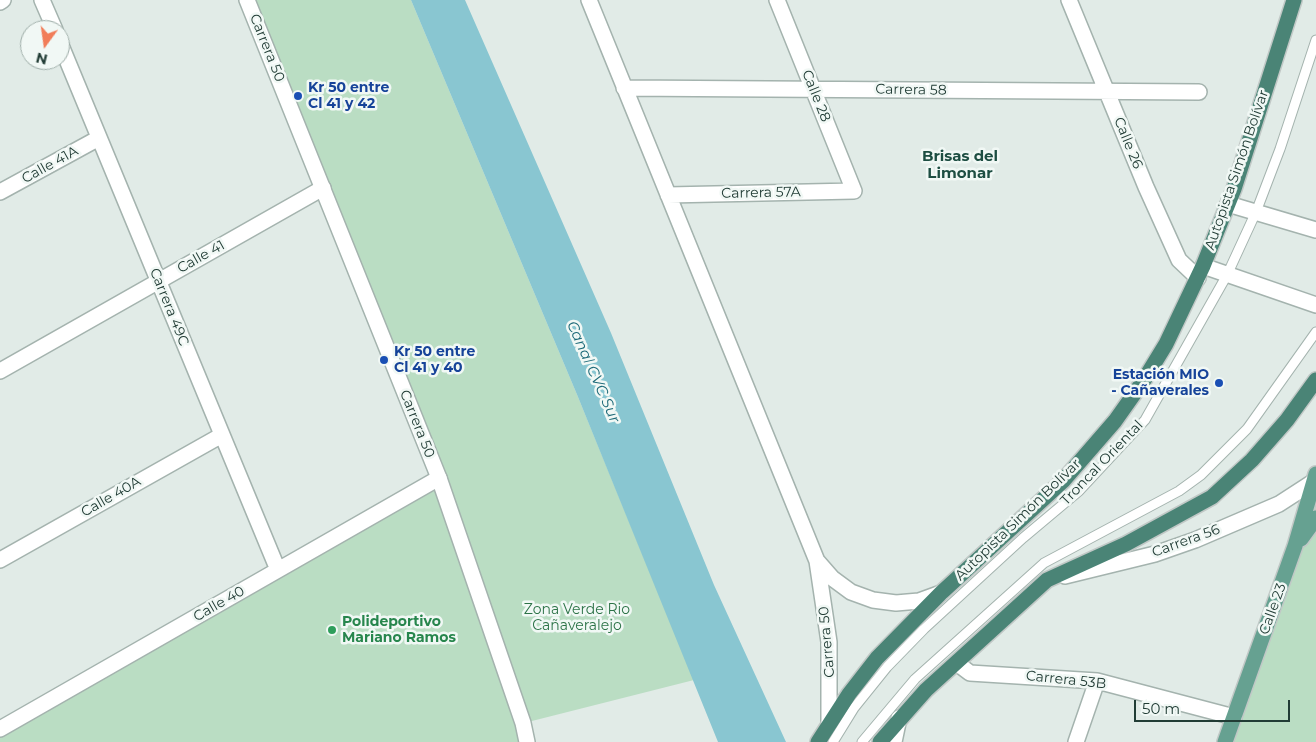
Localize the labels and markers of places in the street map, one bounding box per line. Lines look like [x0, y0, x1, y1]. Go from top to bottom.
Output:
place label: Kr 50 entre Cl 41 y 42 [308, 80, 389, 112]
marker: Kr 50 entre Cl 41 y 42 [292, 90, 304, 102]
place label: Kr 50 entre Cl 41 y 40 [394, 344, 475, 377]
marker: Kr 50 entre Cl 41 y 40 [378, 354, 390, 366]
place label: Estación MIO - Cañaverales [1111, 367, 1209, 400]
marker: Estación MIO - Cañaverales [1213, 377, 1225, 389]
place label: Polideportivo Mariano Ramos [342, 614, 456, 646]
marker: Polideportivo Mariano Ramos [326, 624, 338, 636]

